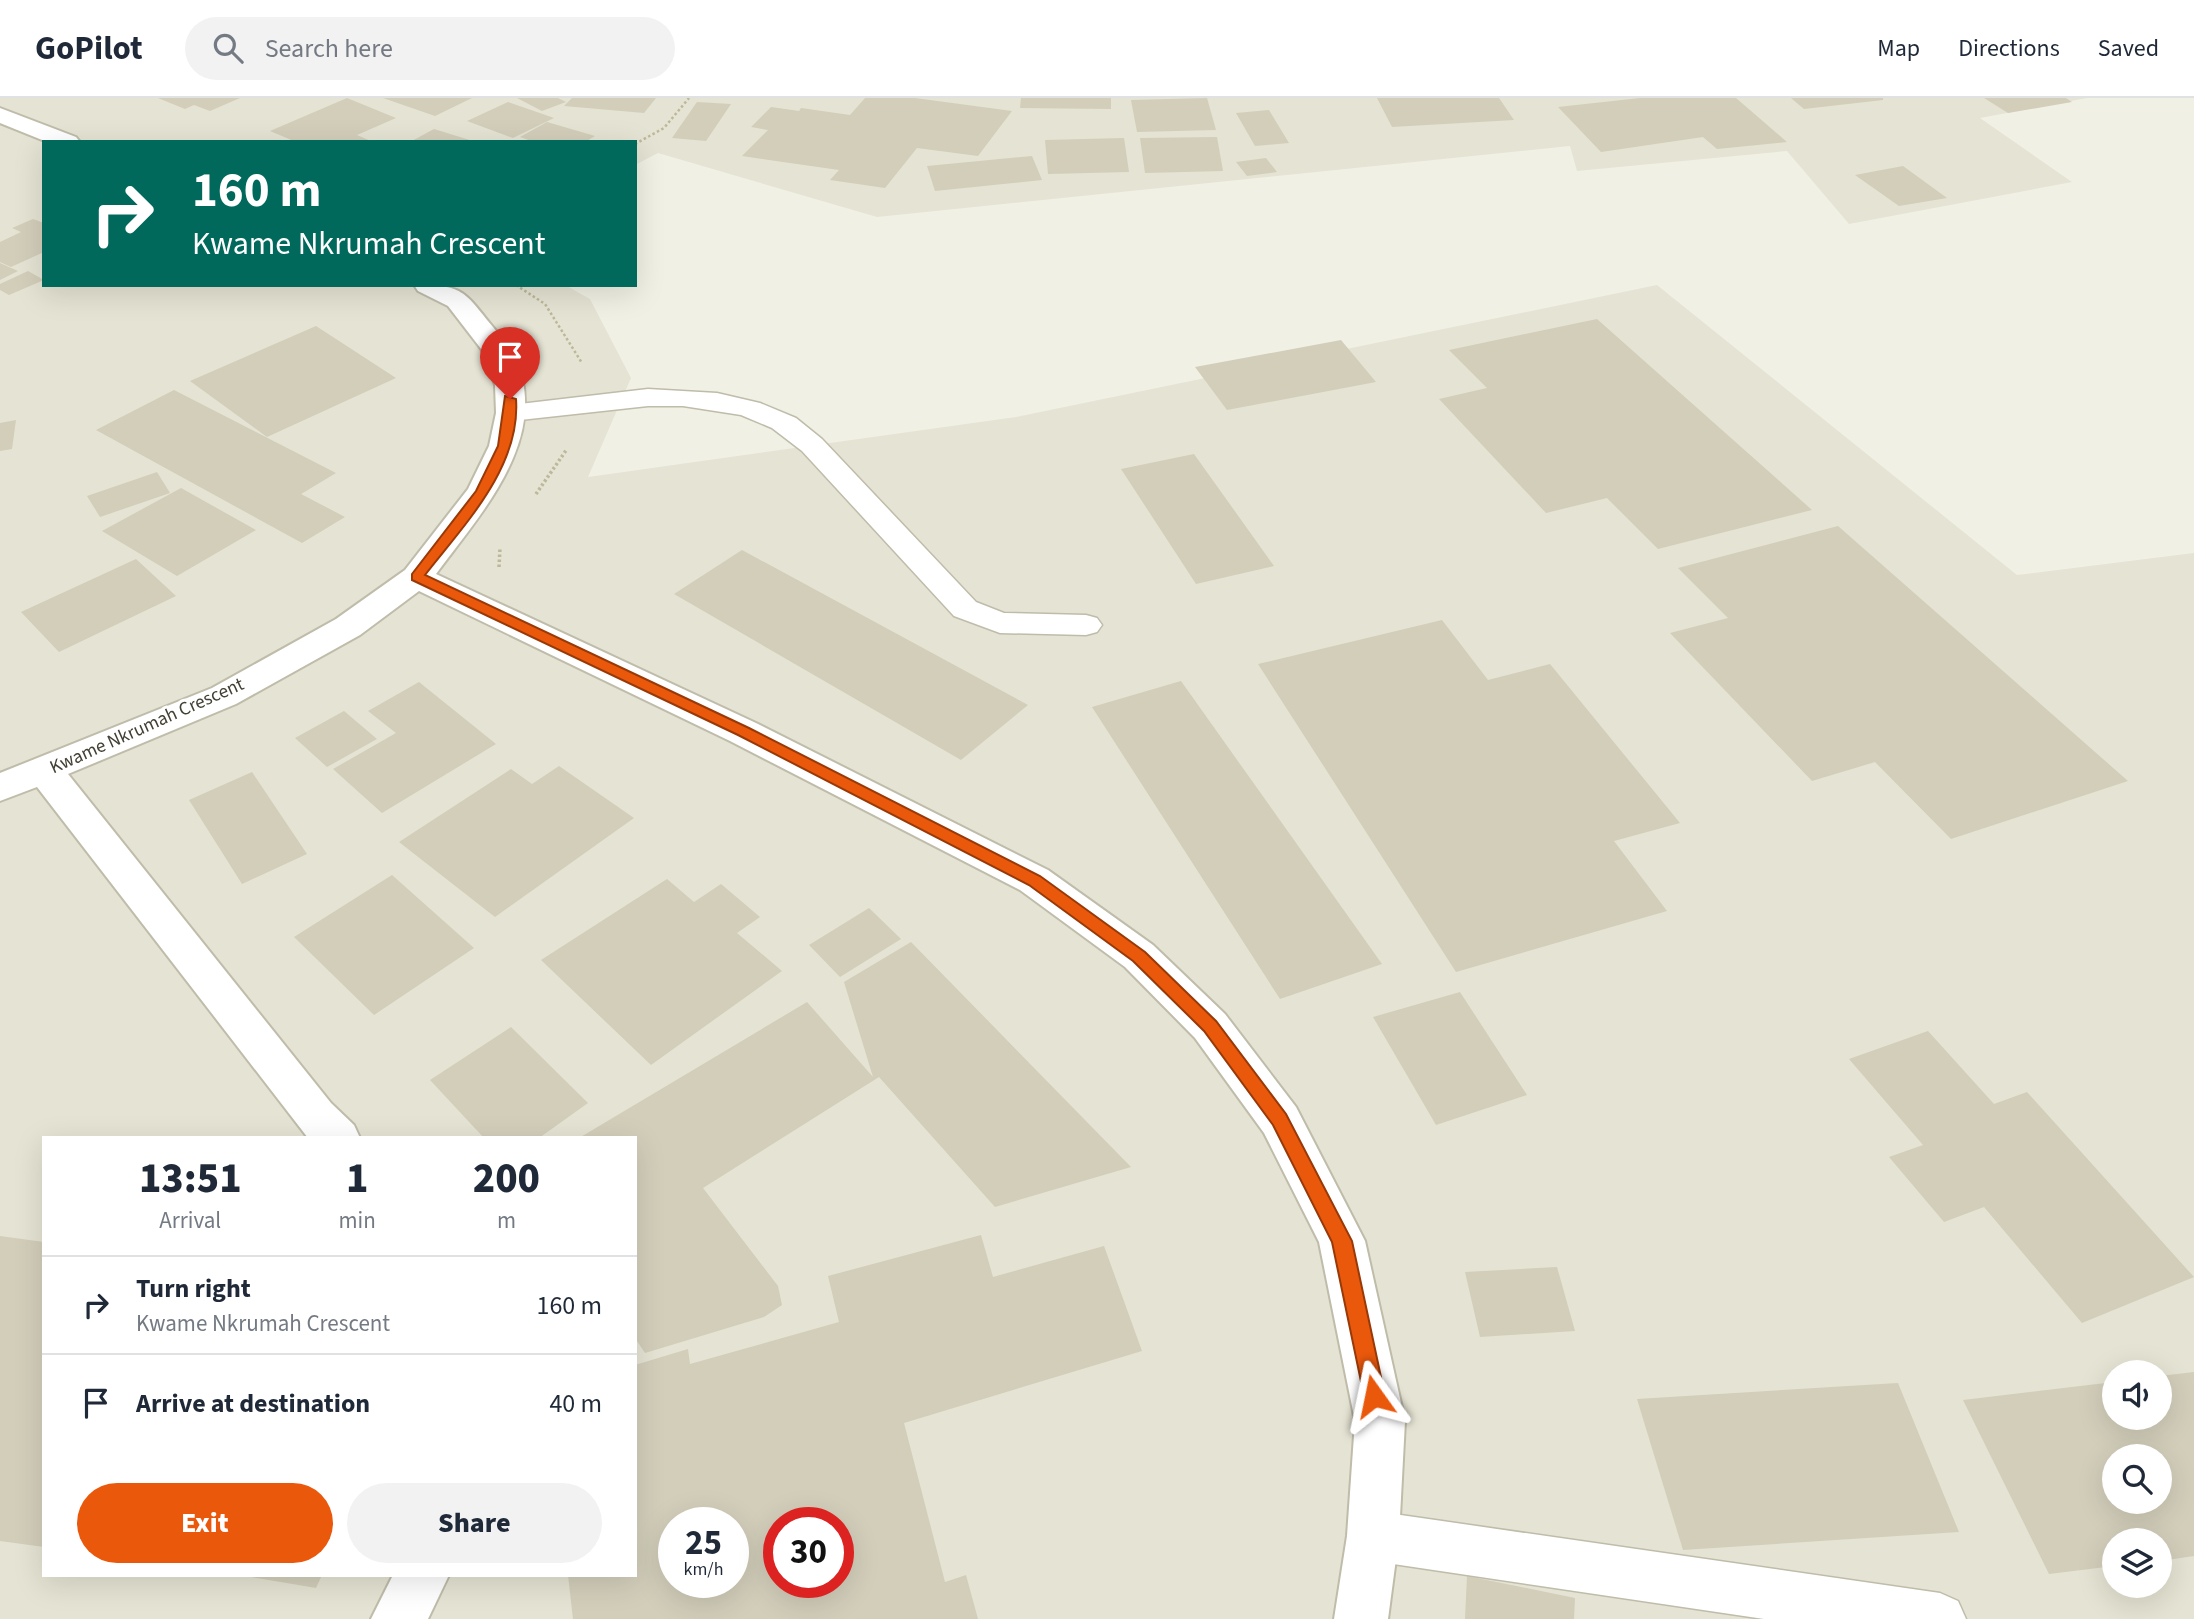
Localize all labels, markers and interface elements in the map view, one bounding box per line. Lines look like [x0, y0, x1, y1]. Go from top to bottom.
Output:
search box [185, 17, 675, 80]
text: GoPilot [35, 25, 143, 72]
icon: search [209, 29, 247, 67]
text: Search here [265, 30, 393, 67]
text: Map [1877, 31, 1920, 66]
text: Directions [1958, 31, 2060, 66]
text: Saved [2098, 31, 2159, 66]
text: 160 m [192, 156, 321, 226]
icon: right [77, 168, 168, 259]
text: Kwame Nkrumah Crescent [192, 221, 546, 267]
pin [480, 327, 540, 399]
icon: arrive [491, 338, 529, 376]
street label: Kwame Nkrumah Crescent [46, 671, 249, 781]
text: 13:51 [139, 1149, 242, 1209]
text: 1 [346, 1149, 368, 1209]
text: 200 [473, 1149, 540, 1209]
text: Arrival [159, 1204, 221, 1237]
text: min [339, 1204, 376, 1237]
text: m [497, 1204, 516, 1237]
text: Turn right [136, 1270, 251, 1307]
icon: right [77, 1286, 115, 1324]
text: 160 m [536, 1287, 602, 1324]
text: Kwame Nkrumah Crescent [136, 1307, 390, 1340]
position arrow [1337, 1359, 1411, 1433]
map controls [2102, 1360, 2172, 1598]
button: sound [2102, 1360, 2172, 1430]
icon: arrive [77, 1384, 115, 1422]
text: Arrive at destination [136, 1385, 370, 1422]
text: 40 m [549, 1385, 602, 1422]
button: search [2102, 1444, 2172, 1514]
button: Exit [77, 1483, 333, 1563]
button: Share [347, 1483, 602, 1563]
speed limit sign: 30 [763, 1507, 854, 1598]
text: 25 [685, 1518, 722, 1568]
button: layers [2102, 1528, 2172, 1598]
text: km/h [684, 1557, 723, 1582]

